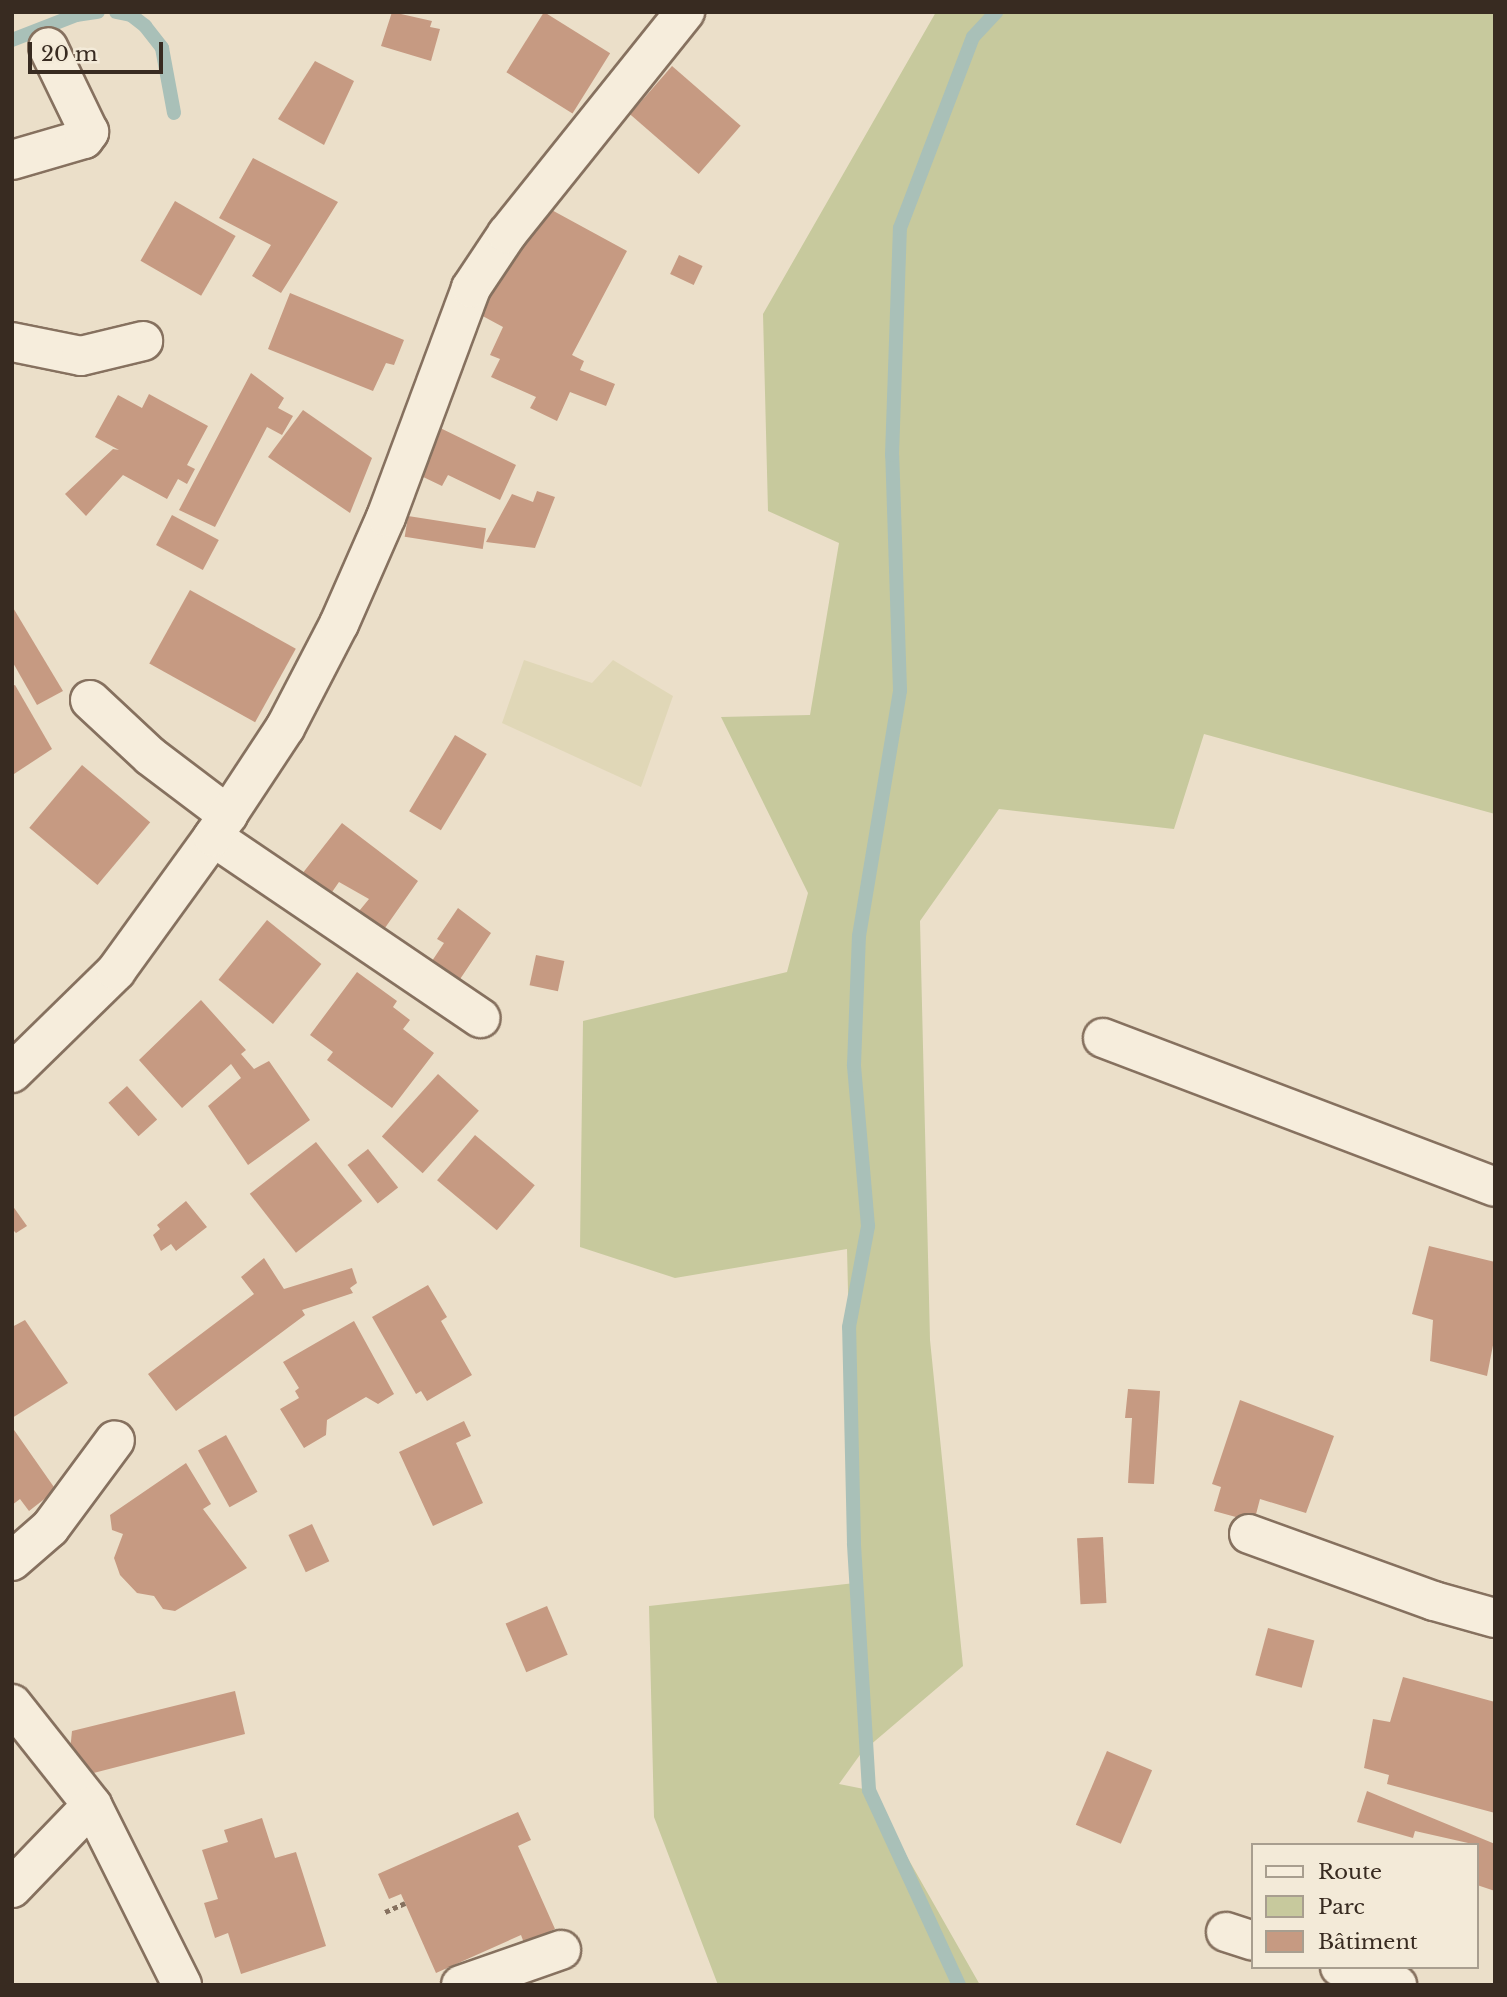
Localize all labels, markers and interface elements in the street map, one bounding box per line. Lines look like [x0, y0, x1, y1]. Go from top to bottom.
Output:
scale bar [32, 28, 166, 72]
text: 20 m [41, 41, 98, 67]
legend [1252, 1843, 1479, 1969]
text: Route [1318, 1859, 1382, 1885]
text: Parc [1318, 1894, 1365, 1920]
text: Bâtiment [1318, 1929, 1418, 1955]

